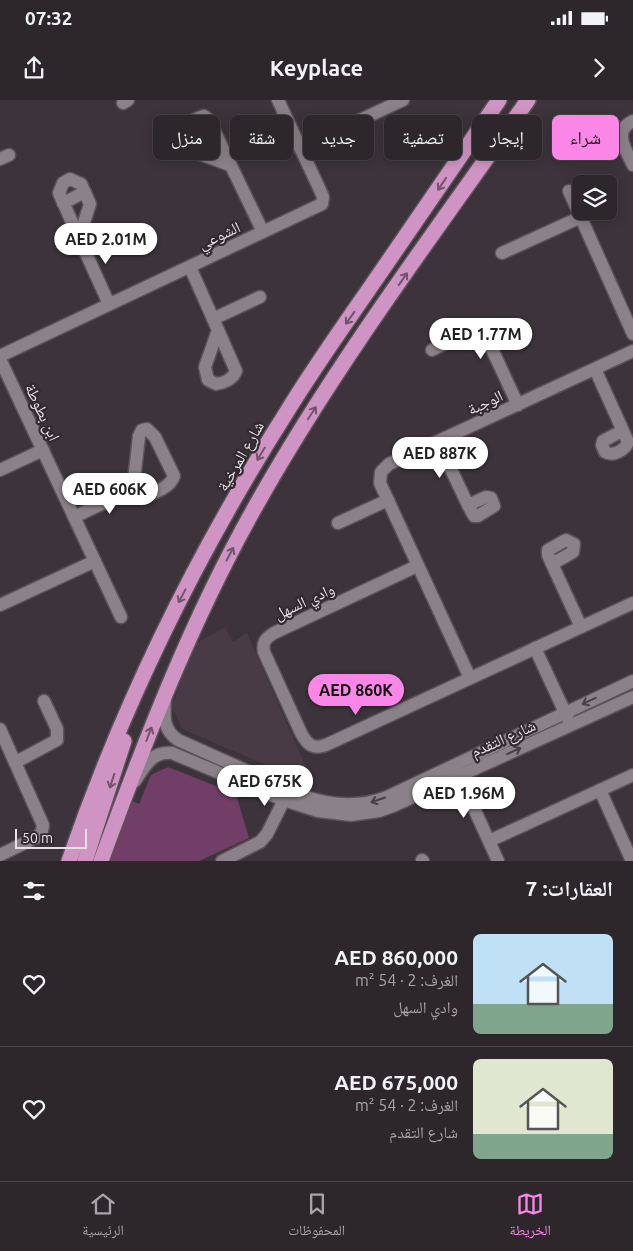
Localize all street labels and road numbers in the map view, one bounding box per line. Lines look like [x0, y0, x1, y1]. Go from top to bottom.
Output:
street label: الشوعي [195, 217, 245, 256]
street label: ابن بطوطة [20, 381, 64, 444]
street label: الوجبة [465, 386, 506, 419]
street label: شارع المرخية [213, 418, 269, 495]
street label: وادي السهل [271, 579, 339, 627]
street label: شارع التقدم [468, 716, 539, 762]

